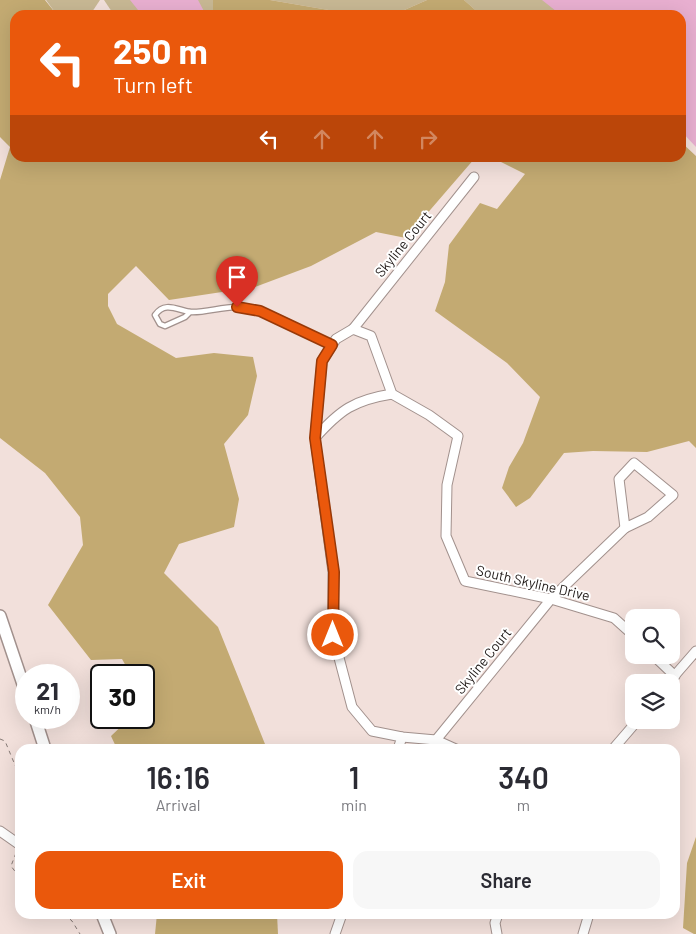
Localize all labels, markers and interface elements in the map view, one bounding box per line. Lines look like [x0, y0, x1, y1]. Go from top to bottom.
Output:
text: 250 m [113, 29, 208, 71]
icon: left [30, 30, 95, 95]
text: Turn left [113, 71, 193, 97]
icon: left [255, 125, 283, 153]
icon: ahead [308, 125, 336, 153]
icon: ahead [361, 125, 389, 153]
icon: right [414, 125, 442, 153]
street label: Skyline Court [371, 207, 434, 280]
pin [216, 256, 258, 307]
icon: arrive [223, 263, 251, 291]
street label: South Skyline Drive [475, 561, 592, 604]
position arrow [306, 608, 358, 660]
map controls [625, 609, 680, 729]
button: search [625, 609, 680, 664]
street label: Skyline Court [451, 624, 514, 697]
speed limit sign: 30 [90, 664, 155, 729]
button: layers [625, 674, 680, 729]
text: 21 [36, 675, 59, 705]
text: km/h [34, 702, 61, 716]
text: 16:16 [146, 759, 210, 795]
text: 1 [349, 759, 359, 795]
text: 340 [498, 759, 549, 795]
text: Arrival [156, 795, 200, 814]
text: min [341, 795, 367, 814]
text: m [517, 795, 530, 814]
button: Exit [35, 851, 343, 909]
button: Share [353, 851, 660, 909]

